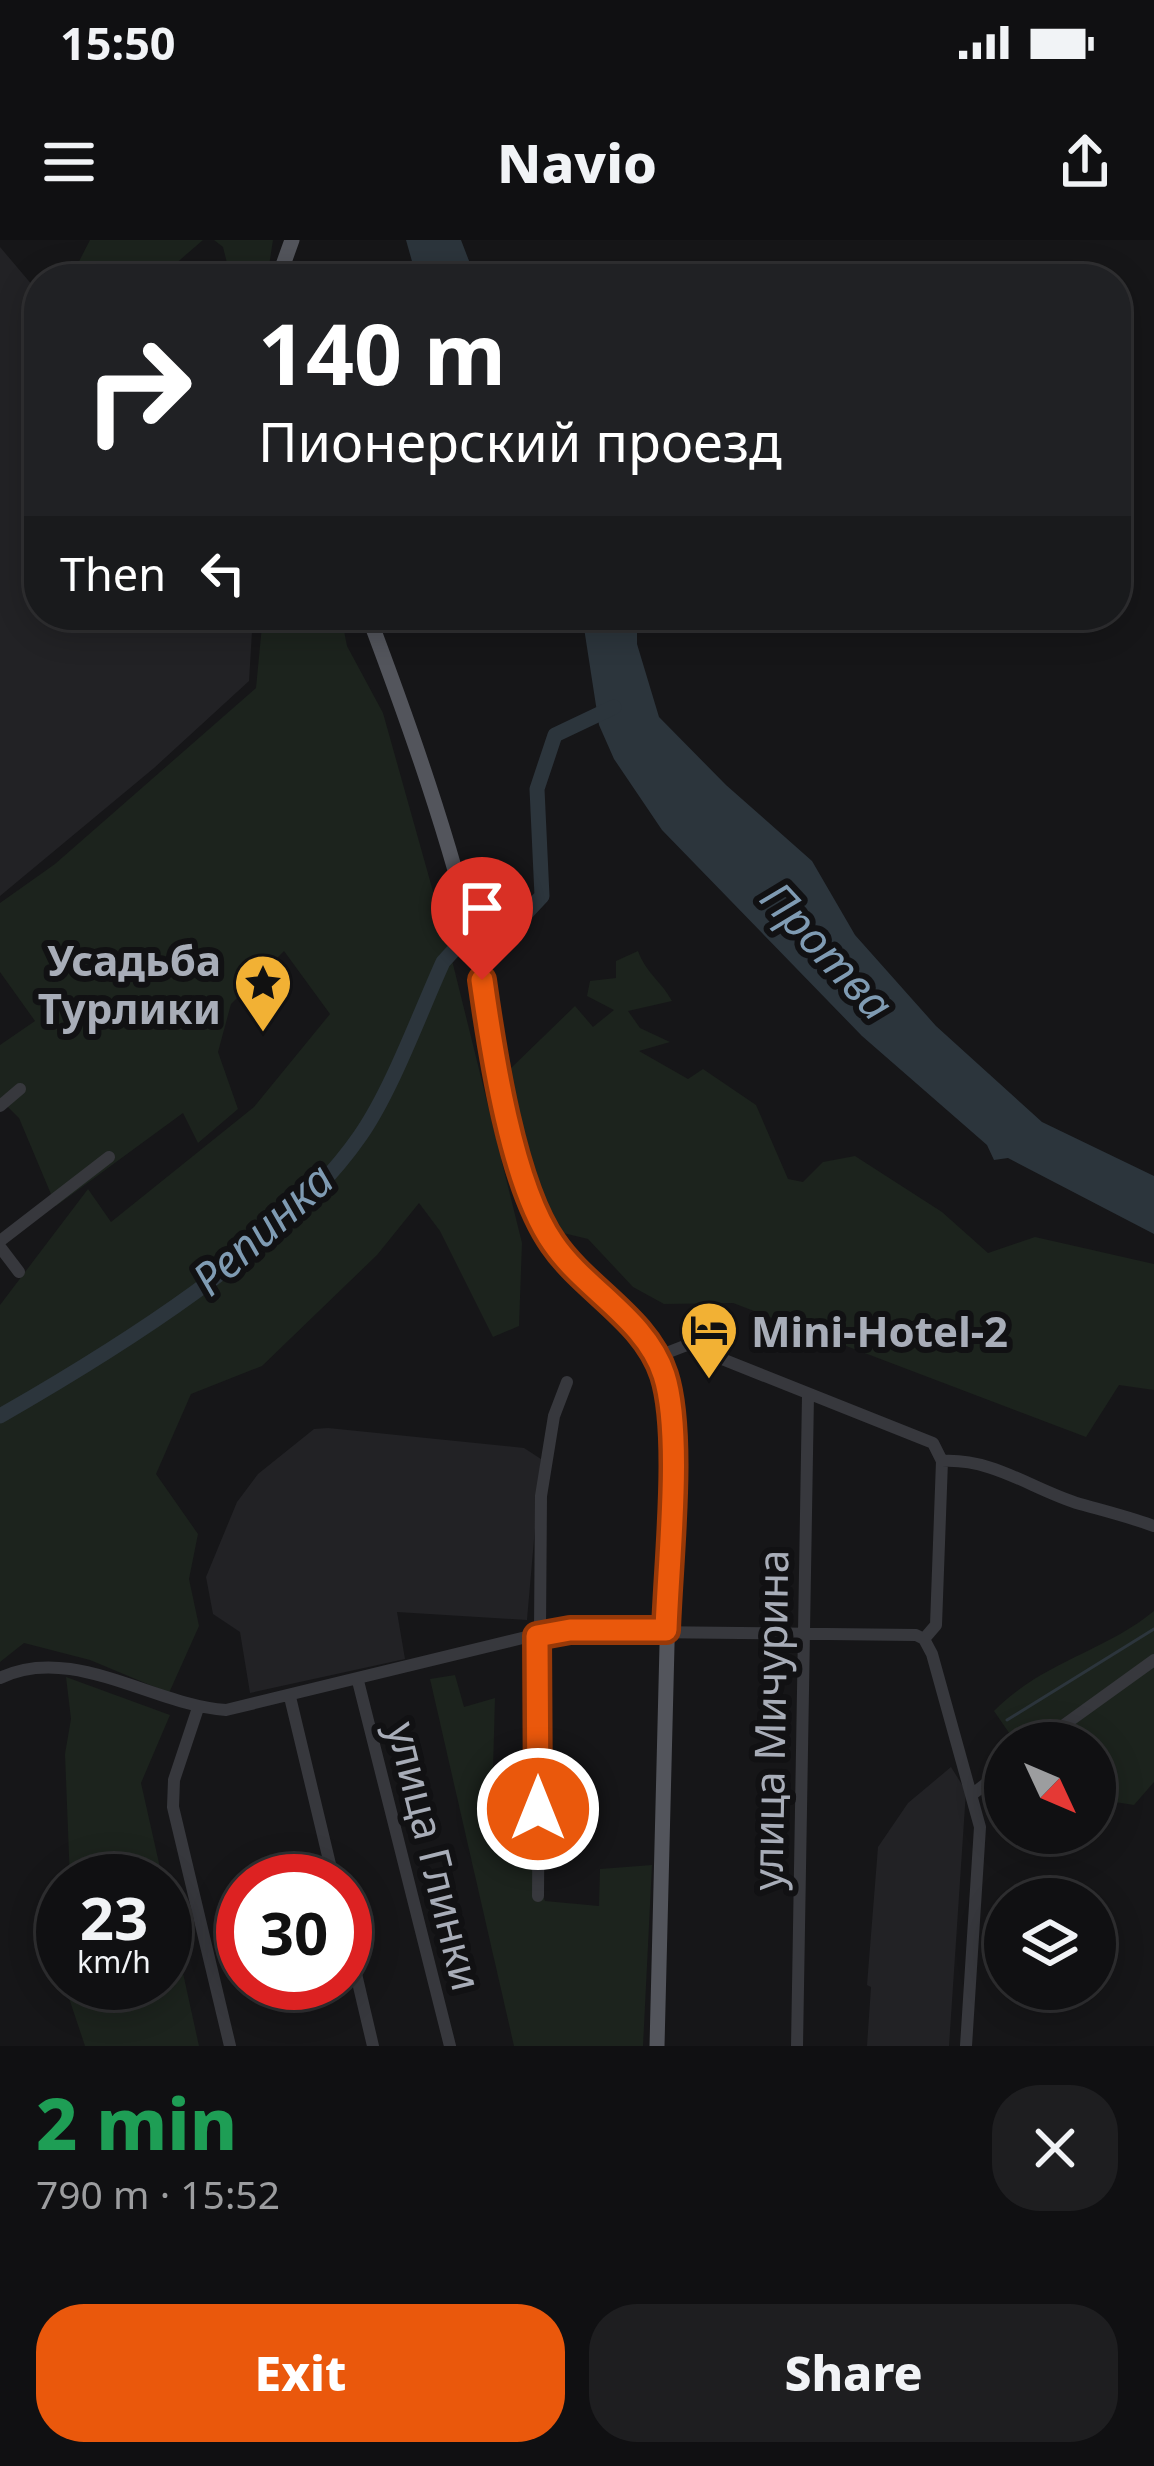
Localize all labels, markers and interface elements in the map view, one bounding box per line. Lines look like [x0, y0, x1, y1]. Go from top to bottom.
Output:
text: 15:50 [60, 12, 176, 73]
text: Navio [497, 125, 657, 199]
icon: menu [36, 129, 102, 195]
icon: share [1052, 129, 1118, 195]
text: 140 m [258, 295, 506, 410]
icon: right [60, 312, 216, 468]
text: Пионерский проезд [258, 404, 782, 478]
icon: left [190, 540, 256, 606]
text: Then [60, 543, 166, 604]
pin [431, 857, 533, 980]
water label: Протва [748, 868, 908, 1032]
icon: arrive [449, 875, 515, 941]
place label: Усадьба Турлики [38, 931, 221, 1036]
place icon: Усадьба Турлики [232, 952, 294, 1034]
water label: Репинка [178, 1148, 346, 1308]
hotel icon: Mini-Hotel-2 [678, 1299, 740, 1381]
place label: Mini-Hotel-2 [751, 1302, 1008, 1359]
street label: улица Мичурина [738, 1549, 800, 1891]
street label: улица Глинки [375, 1716, 497, 1996]
north arrow [984, 1722, 1116, 1854]
map controls [984, 1722, 1116, 2010]
position arrow [475, 1746, 601, 1872]
speed limit sign: 30 [216, 1854, 372, 2010]
text: 23 [80, 1876, 148, 1958]
button: layers [984, 1878, 1116, 2010]
text: km/h [77, 1941, 151, 1982]
text: 2 min [36, 2073, 237, 2171]
button: close [992, 2085, 1118, 2211]
text: 790 m · 15:52 [36, 2167, 280, 2220]
button: Exit [36, 2304, 565, 2442]
button: Share [589, 2304, 1118, 2442]

